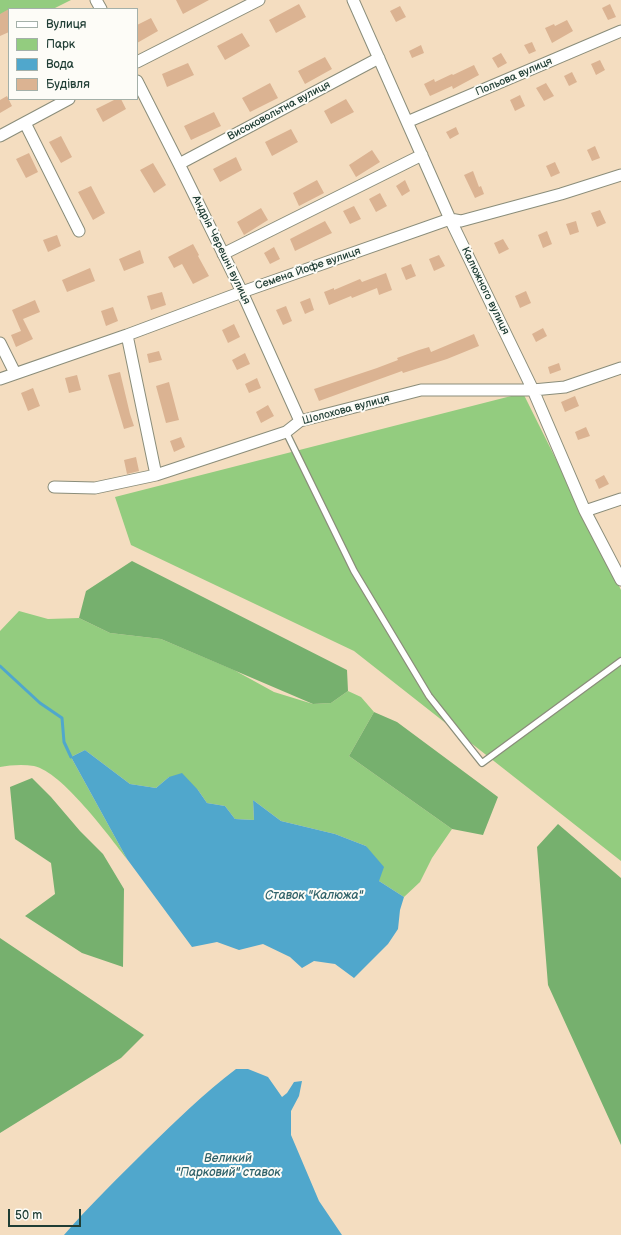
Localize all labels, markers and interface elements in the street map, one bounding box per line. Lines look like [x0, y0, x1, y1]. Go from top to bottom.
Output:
legend [8, 8, 138, 100]
text: Вулиця [46, 17, 86, 32]
text: Парк [46, 37, 75, 52]
street label: Польова вулиця [474, 55, 554, 99]
text: Вода [46, 57, 74, 72]
text: Будівля [46, 77, 90, 92]
street label: Високовольтна вулиця [225, 78, 333, 144]
street label: Андрія Черешні вулиця [189, 193, 253, 307]
street label: Семена Йофе вулиця [254, 245, 362, 293]
street label: Калюжного вулиця [458, 245, 512, 337]
street label: Шолохова вулиця [301, 392, 391, 428]
water label: Ставок "Калюжа" [265, 889, 363, 903]
water label: Великий "Парковий" ставок [175, 1152, 281, 1180]
scale bar [10, 1201, 83, 1227]
text: 50 m [15, 1208, 42, 1223]

